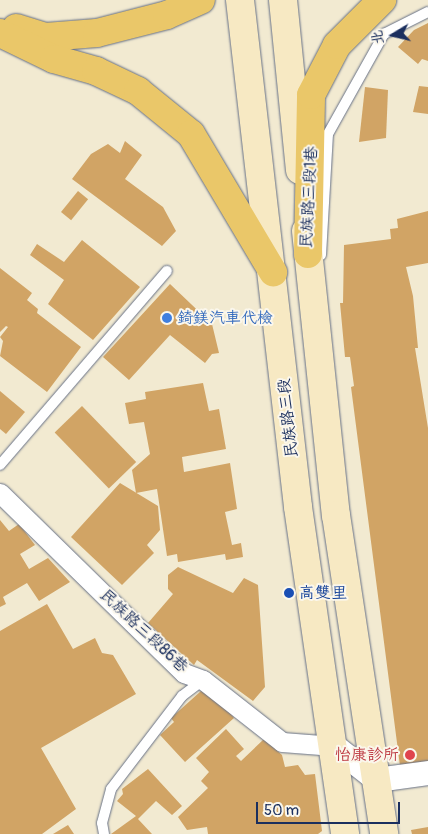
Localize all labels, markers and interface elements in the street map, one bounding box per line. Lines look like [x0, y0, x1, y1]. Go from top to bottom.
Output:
north arrow [368, 10, 418, 60]
text: 北 [368, 29, 387, 46]
street label: 民族路三段1巷 [297, 145, 321, 249]
place label: 錡鎂汽車代檢 [177, 308, 273, 328]
marker: 錡鎂汽車代檢 [161, 312, 173, 324]
street label: 民族路三段 [274, 377, 302, 459]
place label: 高雙里 [299, 583, 347, 603]
street label: 民族路三段86巷 [96, 585, 192, 677]
marker: 高雙里 [283, 587, 295, 599]
place label: 怡康診所 [335, 745, 399, 765]
marker: 怡康診所 [403, 748, 417, 762]
scale bar [258, 792, 402, 824]
text: 50 m [264, 801, 299, 820]

